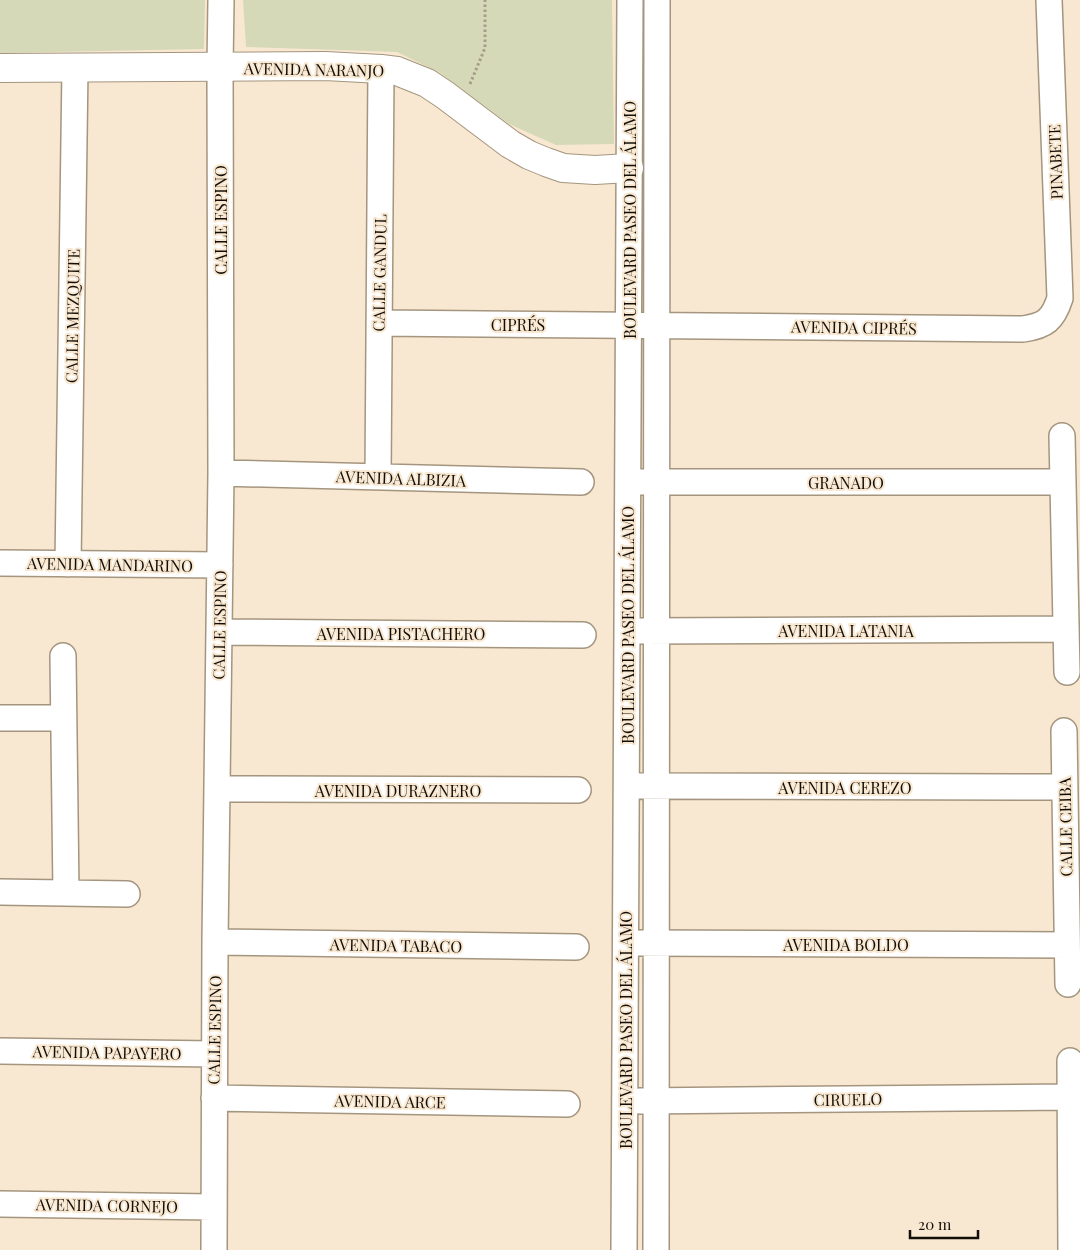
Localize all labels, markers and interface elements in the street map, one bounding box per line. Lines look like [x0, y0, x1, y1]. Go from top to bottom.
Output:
street label: AVENIDA NARANJO [243, 57, 385, 81]
street label: BOULEVARD PASEO DEL ÁLAMO [619, 101, 640, 339]
street label: PINABETE [1043, 124, 1067, 200]
street label: CALLE ESPINO [210, 165, 231, 275]
street label: CALLE GANDUL [367, 214, 391, 332]
street label: CALLE MEZQUITE [60, 249, 84, 383]
street label: CIPRÉS [491, 314, 545, 335]
street label: AVENIDA CIPRÉS [790, 315, 917, 339]
street label: AVENIDA ALBIZIA [335, 465, 467, 491]
street label: GRANADO [808, 472, 884, 493]
street label: BOULEVARD PASEO DEL ÁLAMO [617, 506, 638, 744]
street label: AVENIDA MANDARINO [26, 552, 193, 576]
street label: CALLE ESPINO [208, 570, 230, 680]
street label: AVENIDA LATANIA [777, 620, 915, 641]
street label: AVENIDA PISTACHERO [316, 623, 486, 644]
street label: CALLE CEIBA [1054, 776, 1076, 877]
street label: AVENIDA CEREZO [777, 777, 912, 798]
street label: AVENIDA DURAZNERO [314, 780, 481, 801]
street label: BOULEVARD PASEO DEL ÁLAMO [615, 911, 636, 1149]
street label: AVENIDA TABACO [329, 933, 462, 957]
street label: AVENIDA BOLDO [782, 934, 909, 955]
street label: CALLE ESPINO [203, 975, 225, 1085]
street label: AVENIDA PAPAYERO [31, 1040, 182, 1064]
street label: CIRUELO [814, 1088, 883, 1110]
street label: AVENIDA ARCE [333, 1090, 446, 1112]
street label: AVENIDA CORNEJO [35, 1193, 178, 1217]
scale bar [910, 1208, 978, 1240]
text: 20 m [918, 1214, 952, 1234]

